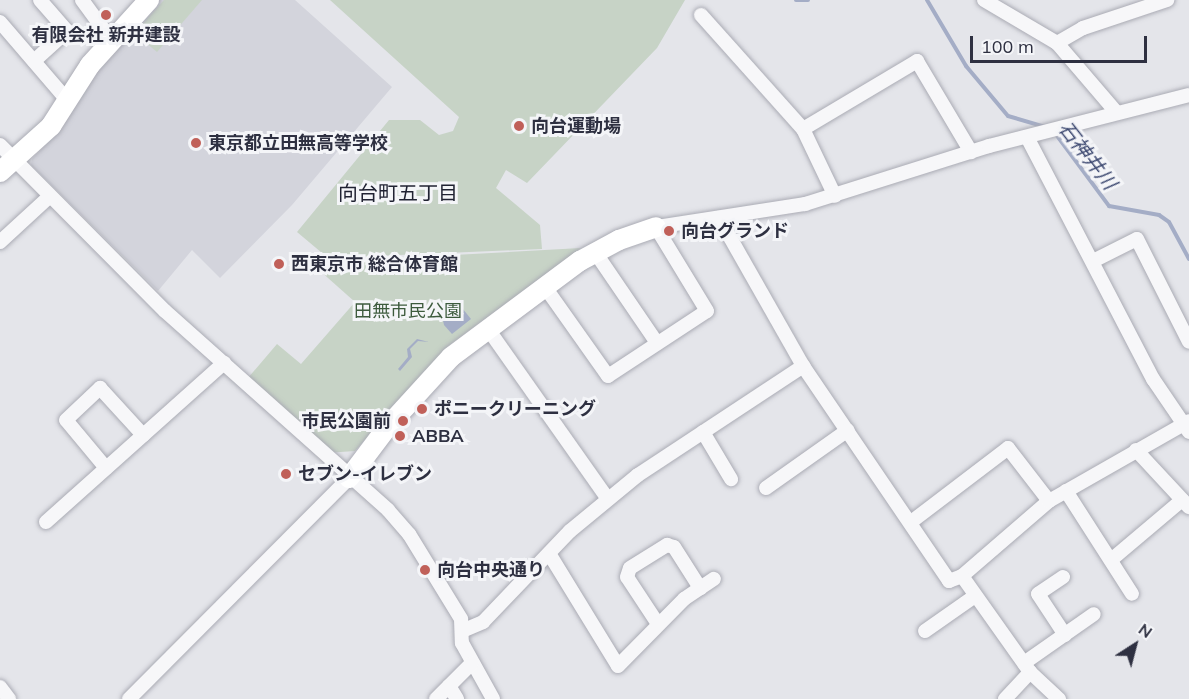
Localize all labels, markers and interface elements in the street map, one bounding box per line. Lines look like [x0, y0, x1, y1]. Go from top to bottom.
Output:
marker: 有限会社 新井建設 [99, 8, 113, 22]
place label: 有限会社 新井建設 [32, 24, 180, 46]
scale bar [973, 24, 1150, 62]
text: 100 m [981, 35, 1034, 58]
place label: 向台運動場 [531, 115, 621, 137]
water label: 石神井川 [1054, 116, 1122, 194]
marker: 向台運動場 [512, 119, 526, 133]
place label: 東京都立田無高等学校 [208, 132, 388, 154]
marker: 東京都立田無高等学校 [189, 136, 203, 150]
district label: 向台町五丁目 [338, 180, 458, 204]
place label: 向台グランド [681, 220, 789, 242]
marker: 向台グランド [662, 224, 676, 238]
place label: 西東京市 総合体育館 [291, 253, 458, 275]
marker: 西東京市 総合体育館 [272, 257, 286, 271]
park label: 田無市民公園 [354, 300, 462, 322]
place label: ポニークリーニング [434, 398, 596, 420]
marker: ポニークリーニング [415, 402, 429, 416]
place label: 市民公園前 [301, 410, 391, 432]
marker: 市民公園前 [396, 414, 410, 428]
place label: ABBA [412, 425, 464, 447]
marker: ABBA [393, 429, 407, 443]
place label: セブン-イレブン [298, 463, 432, 485]
marker: セブン-イレブン [279, 467, 293, 481]
place label: 向台中央通り [437, 559, 545, 581]
marker: 向台中央通り [418, 563, 432, 577]
north arrow [1105, 615, 1165, 675]
text: N [1135, 619, 1156, 642]

